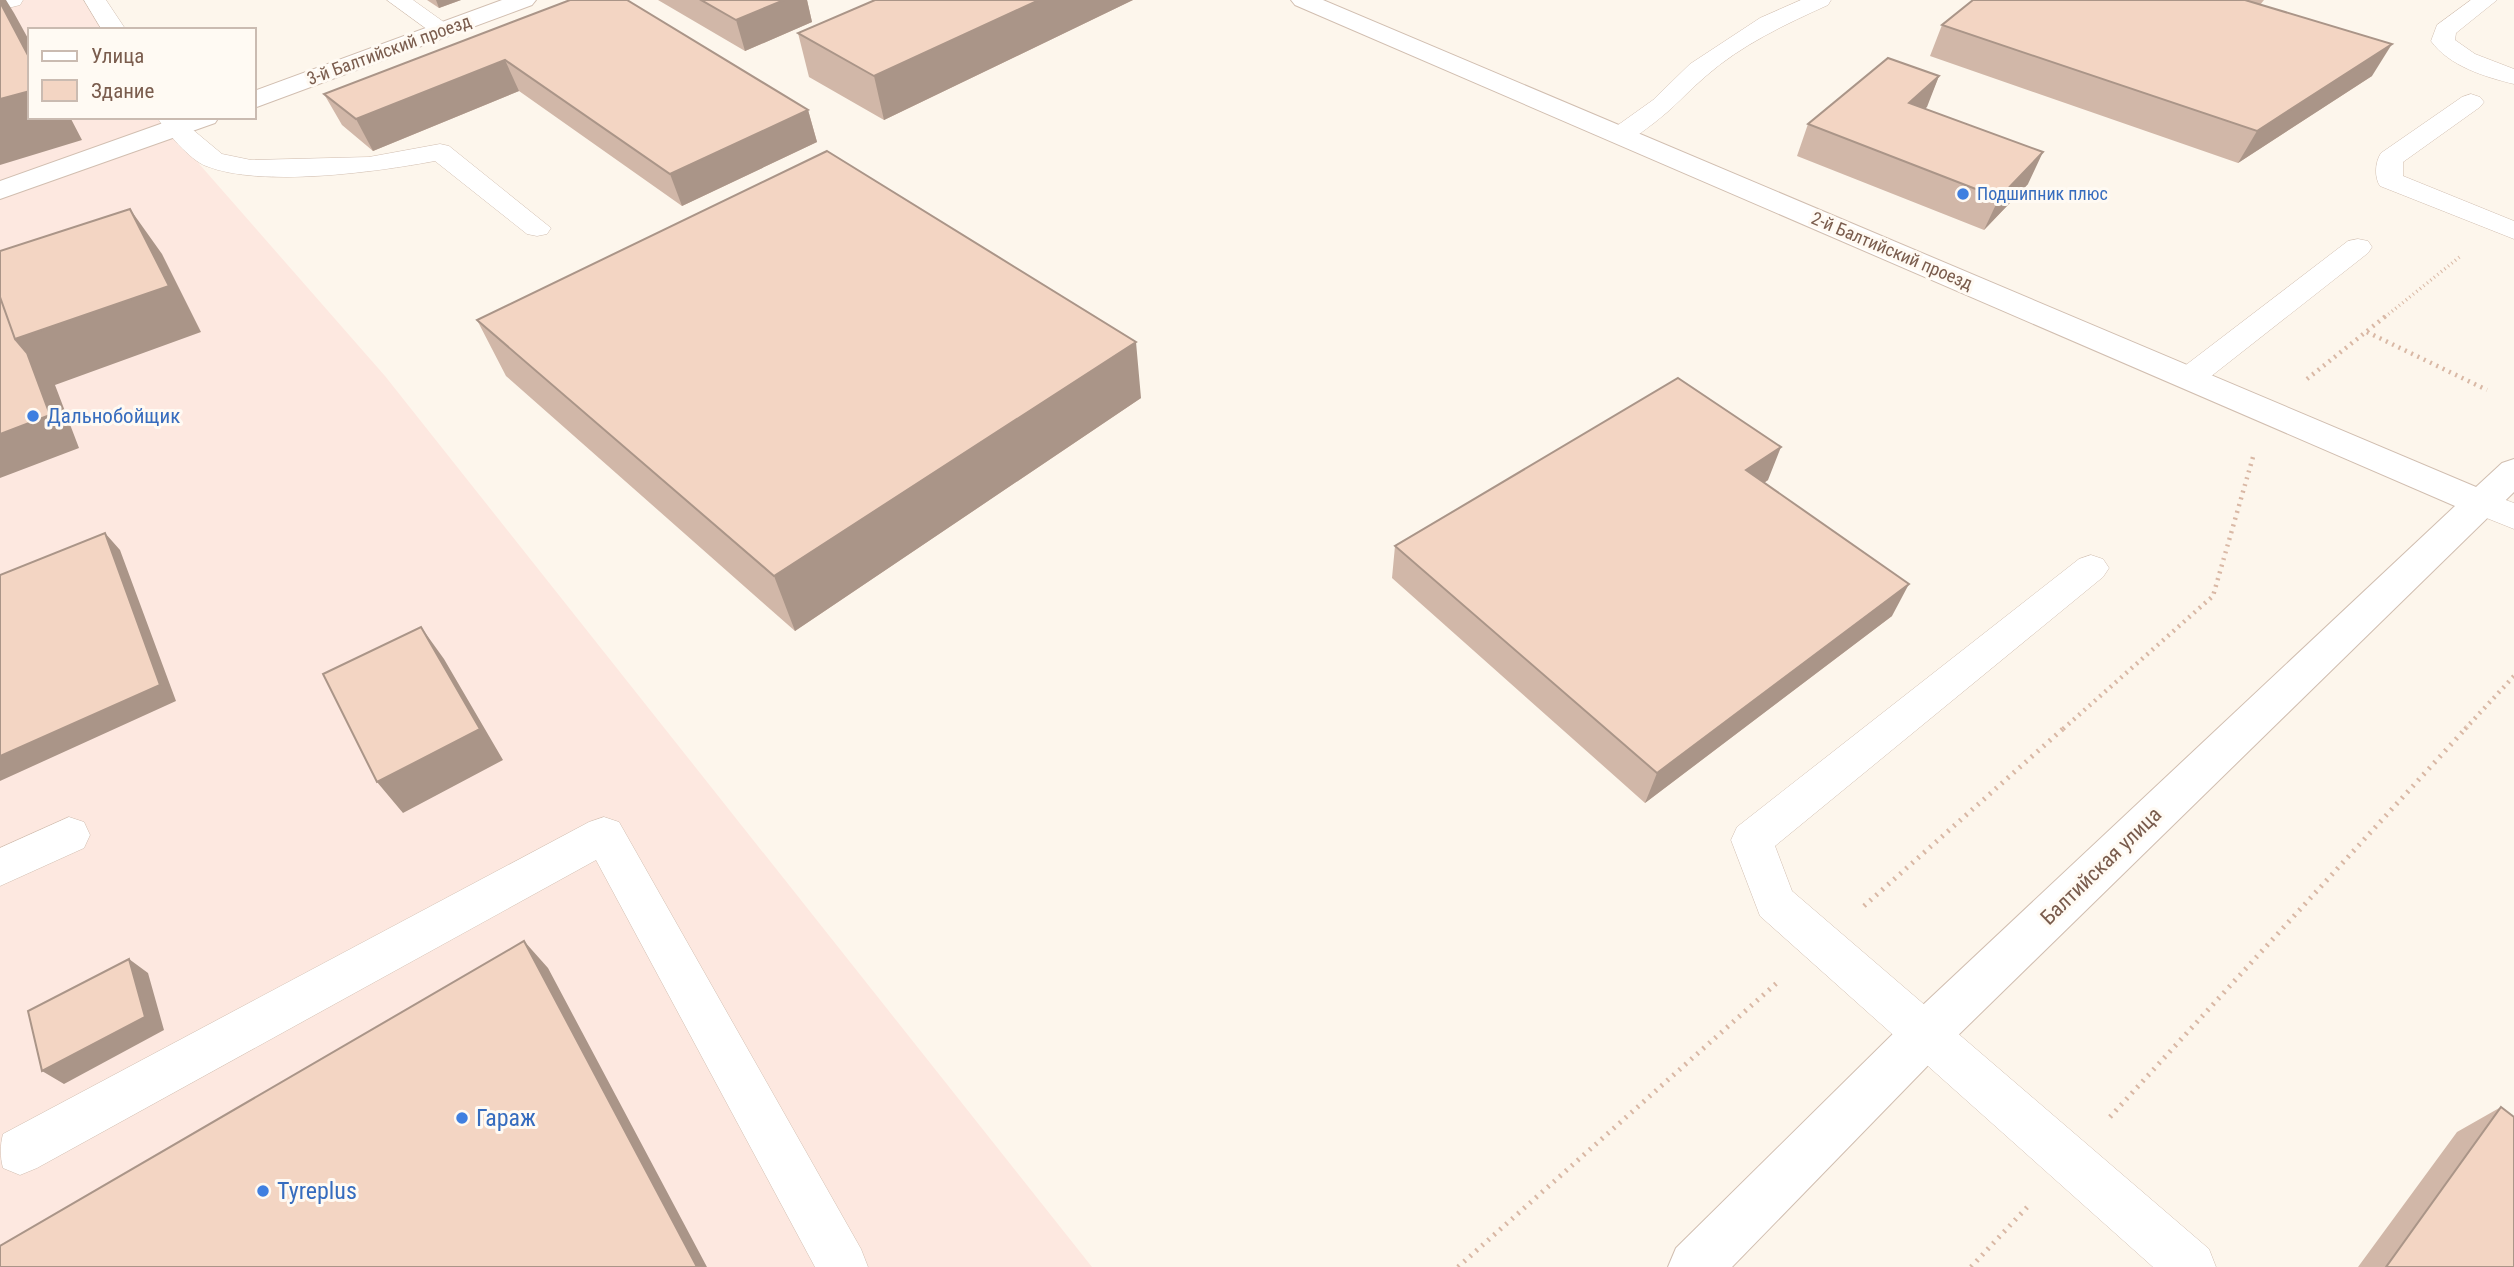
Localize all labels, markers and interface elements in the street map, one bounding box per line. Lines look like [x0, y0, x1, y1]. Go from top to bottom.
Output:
street label: 3-й Балтийский проезд [304, 10, 474, 89]
legend [28, 28, 256, 119]
text: Улица [91, 44, 144, 68]
text: Здание [91, 79, 155, 103]
place label: Подшипник плюс [1977, 183, 2108, 204]
marker: Подшипник плюс [1955, 186, 1971, 202]
street label: 2-й Балтийский проезд [1808, 207, 1976, 294]
place label: Дальнобойщик [47, 404, 180, 428]
marker: Дальнобойщик [25, 408, 41, 424]
street label: Балтийская улица [2036, 802, 2166, 930]
place label: Гараж [476, 1104, 536, 1132]
marker: Гараж [454, 1110, 470, 1126]
place label: Tyreplus [277, 1177, 357, 1205]
marker: Tyreplus [255, 1183, 271, 1199]

